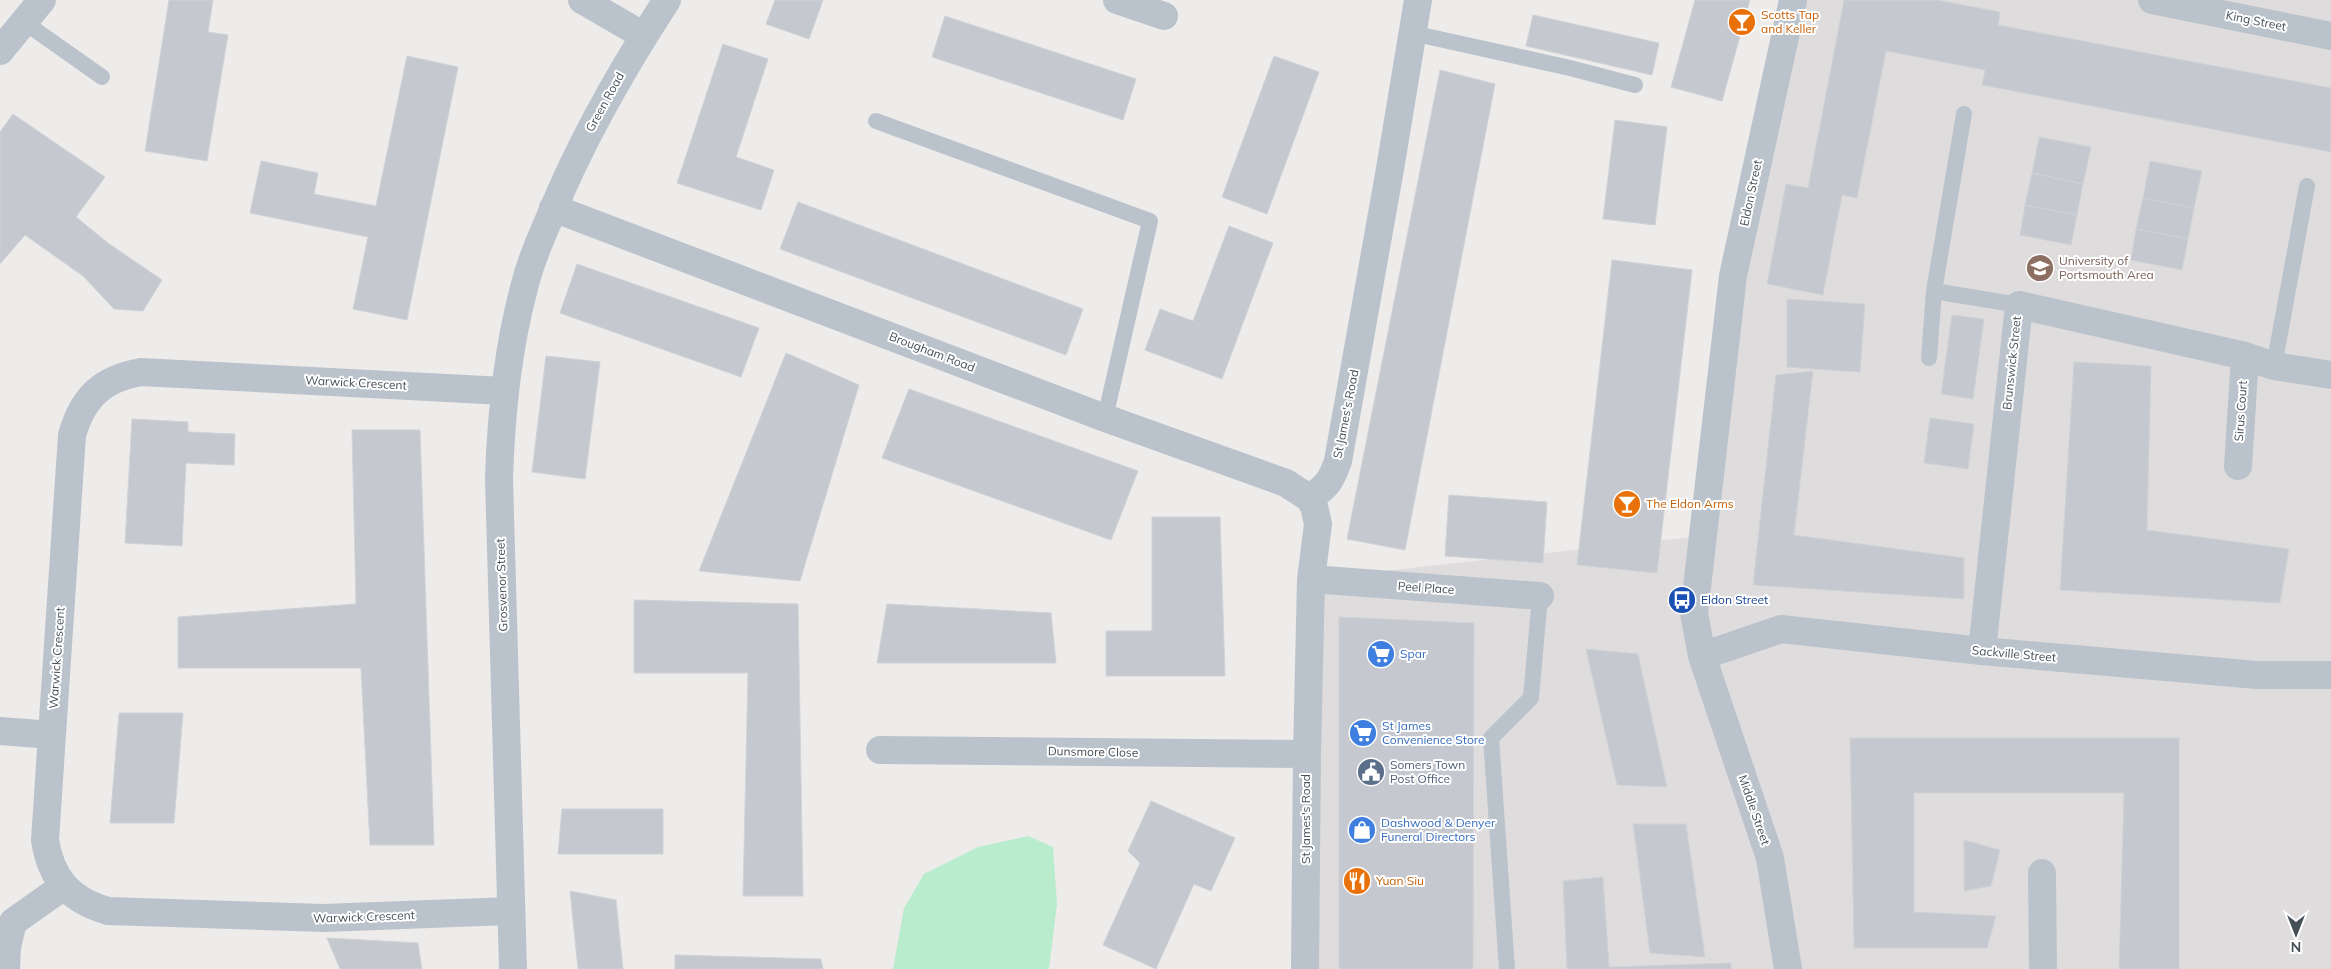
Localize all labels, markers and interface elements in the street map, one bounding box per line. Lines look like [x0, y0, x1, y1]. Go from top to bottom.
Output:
bar icon: Scotts Tap and Keller [1727, 7, 1757, 37]
place label: Scotts Tap and Keller [1761, 7, 1819, 36]
street label: King Street [2225, 7, 2287, 34]
street label: Green Road [582, 69, 627, 134]
street label: Eldon Street [1736, 158, 1765, 227]
school or university icon: University of Portsmouth Area [2025, 253, 2055, 283]
place label: University of Portsmouth Area [2059, 253, 2154, 282]
street label: Brunswick Street [1999, 315, 2024, 410]
street label: Brougham Road [887, 328, 977, 375]
street label: St James's Road [1330, 368, 1361, 460]
street label: Warwick Crescent [305, 372, 407, 393]
street label: Sirus Court [2231, 380, 2250, 442]
bar icon: The Eldon Arms [1612, 489, 1642, 519]
place label: The Eldon Arms [1646, 496, 1734, 511]
street label: Grosvenor Street [492, 538, 511, 632]
street label: Peel Place [1397, 578, 1455, 597]
bus stop icon: Eldon Street [1667, 585, 1697, 615]
place label: Eldon Street [1701, 592, 1768, 607]
street label: Warwick Crescent [45, 607, 68, 709]
supermarket icon: Spar [1366, 639, 1396, 669]
street label: Sackville Street [1971, 642, 2057, 665]
place label: Spar [1400, 646, 1427, 661]
supermarket icon: St James Convenience Store [1348, 718, 1378, 748]
place label: St James Convenience Store [1382, 718, 1485, 747]
street label: Dunsmore Close [1048, 743, 1138, 760]
public building icon: Somers Town Post Office [1356, 757, 1386, 787]
place label: Somers Town Post Office [1390, 757, 1465, 786]
street label: Middle Street [1735, 773, 1773, 847]
street label: St James's Road [1298, 774, 1313, 864]
shop icon: Dashwood & Denyer Funeral Directors [1347, 815, 1377, 845]
place label: Dashwood & Denyer Funeral Directors [1381, 815, 1496, 844]
restaurant icon: Yuan Siu [1342, 866, 1372, 896]
place label: Yuan Siu [1375, 873, 1424, 888]
street label: Warwick Crescent [313, 907, 415, 926]
north arrow [2271, 909, 2321, 959]
text: N [2291, 938, 2301, 956]

